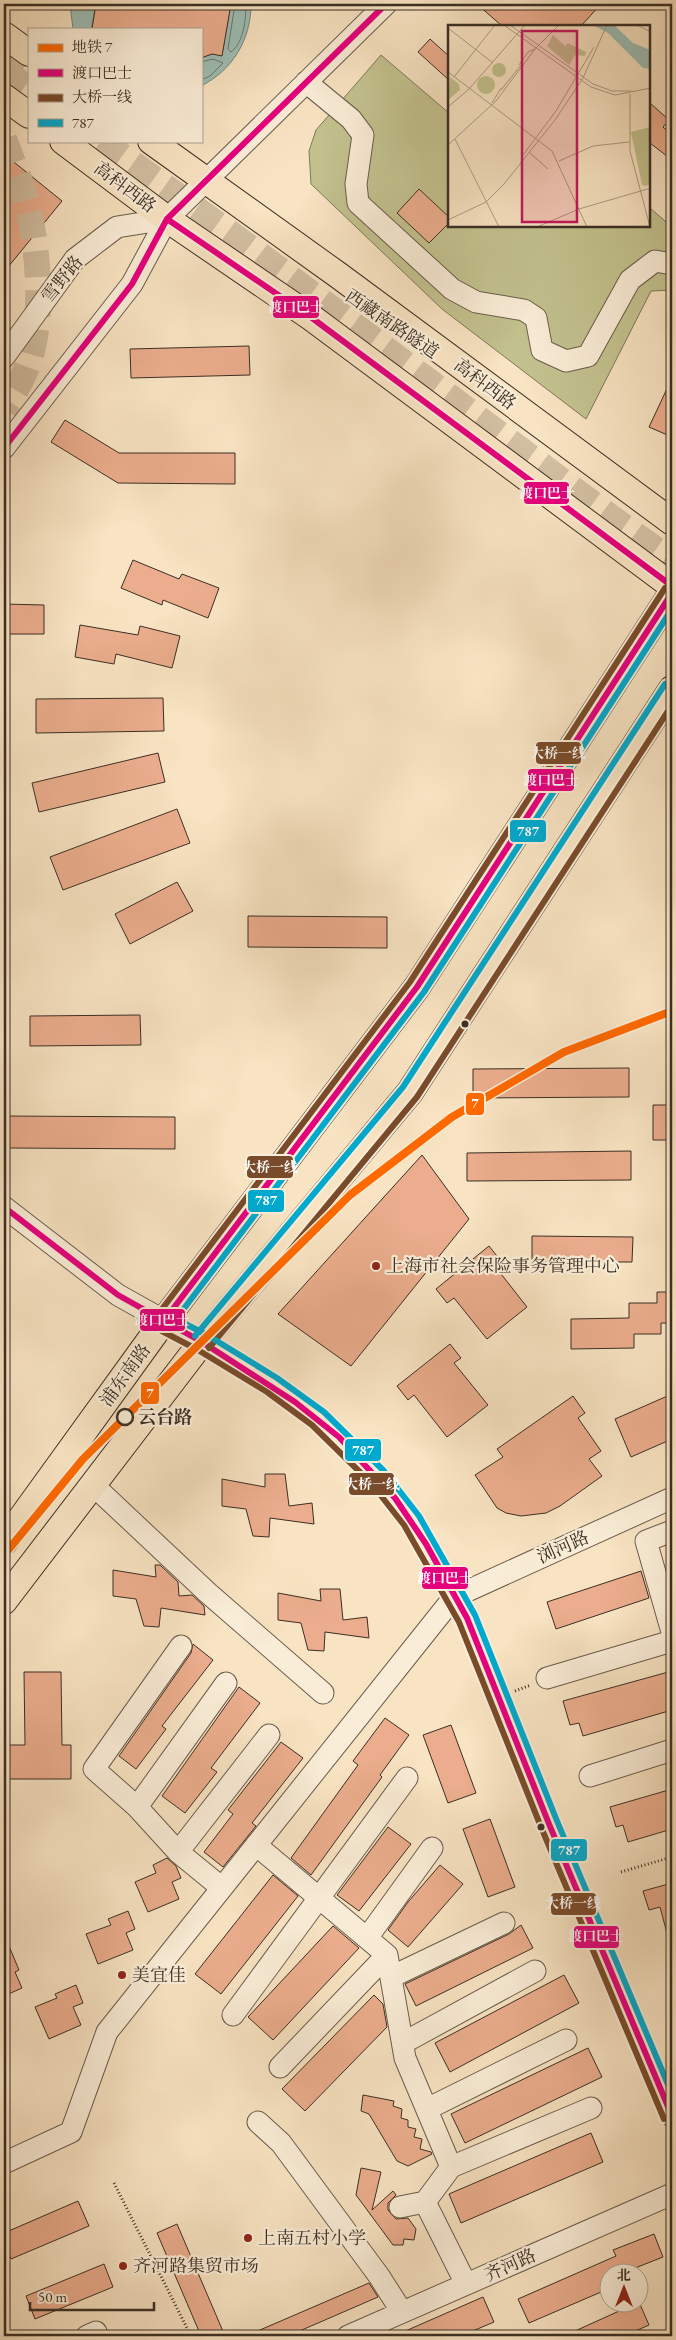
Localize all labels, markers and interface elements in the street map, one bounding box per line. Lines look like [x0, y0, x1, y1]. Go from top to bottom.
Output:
inset map [448, 25, 651, 228]
legend [28, 28, 202, 142]
text: 地铁 7 [72, 37, 113, 56]
text: 渡口巴士 [72, 63, 132, 82]
text: 大桥一线 [72, 87, 132, 106]
text: 787 [72, 113, 94, 132]
street label: 高科西路 [90, 156, 161, 217]
street label: 雪野路 [36, 250, 88, 307]
street label: 西藏南路隧道 [341, 284, 443, 363]
line badge: 渡口巴士 [272, 295, 320, 319]
text: 渡口巴士 [268, 298, 324, 316]
street label: 高科西路 [450, 353, 521, 414]
line badge: 渡口巴士 [523, 481, 570, 505]
text: 渡口巴士 [519, 484, 575, 502]
line badge: 大桥一线 [535, 741, 582, 765]
text: 大桥一线 [530, 744, 586, 762]
line badge: 渡口巴士 [527, 768, 575, 792]
text: 渡口巴士 [523, 771, 579, 789]
line badge: 787 [509, 819, 547, 843]
text: 787 [517, 822, 540, 840]
unlabelled marker [460, 1019, 470, 1029]
line badge: 7 [465, 1092, 485, 1116]
text: 7 [471, 1094, 479, 1112]
line badge: 大桥一线 [246, 1155, 294, 1179]
text: 大桥一线 [242, 1158, 298, 1176]
line badge: 787 [247, 1189, 285, 1213]
text: 787 [255, 1191, 278, 1209]
place label: 上海市社会保险事务管理中心 [386, 1254, 620, 1277]
marker: 上海市社会保险事务管理中心 [370, 1260, 382, 1272]
line badge: 渡口巴士 [139, 1308, 186, 1332]
text: 渡口巴士 [134, 1311, 190, 1329]
street label: 浦东南路 [94, 1339, 155, 1411]
line badge: 7 [140, 1381, 160, 1405]
text: 7 [146, 1384, 154, 1402]
place label: 云台路 [138, 1405, 192, 1428]
marker: 云台路 [116, 1408, 134, 1426]
line badge: 787 [344, 1438, 382, 1462]
text: 787 [352, 1441, 375, 1459]
line badge: 大桥一线 [348, 1472, 395, 1496]
text: 大桥一线 [344, 1475, 400, 1493]
street label: 浏河路 [533, 1525, 592, 1568]
line badge: 渡口巴士 [421, 1566, 469, 1590]
text: 渡口巴士 [417, 1569, 473, 1587]
unlabelled marker [536, 1822, 546, 1832]
line badge: 787 [550, 1838, 588, 1862]
text: 787 [558, 1841, 581, 1859]
line badge: 大桥一线 [550, 1892, 597, 1916]
text: 大桥一线 [545, 1894, 601, 1912]
line badge: 渡口巴士 [573, 1925, 620, 1949]
text: 渡口巴士 [568, 1927, 624, 1945]
place label: 美宜佳 [132, 1963, 186, 1986]
marker: 美宜佳 [116, 1969, 128, 1981]
place label: 上南五村小学 [258, 2226, 366, 2249]
marker: 上南五村小学 [242, 2232, 254, 2244]
street label: 齐河路 [480, 2243, 539, 2286]
place label: 齐河路集贸市场 [133, 2254, 259, 2277]
marker: 齐河路集贸市场 [117, 2260, 129, 2272]
north arrow [598, 2262, 648, 2312]
text: 北 [617, 2266, 631, 2284]
scale bar [30, 2280, 154, 2312]
text: 50 m [38, 2287, 67, 2306]

